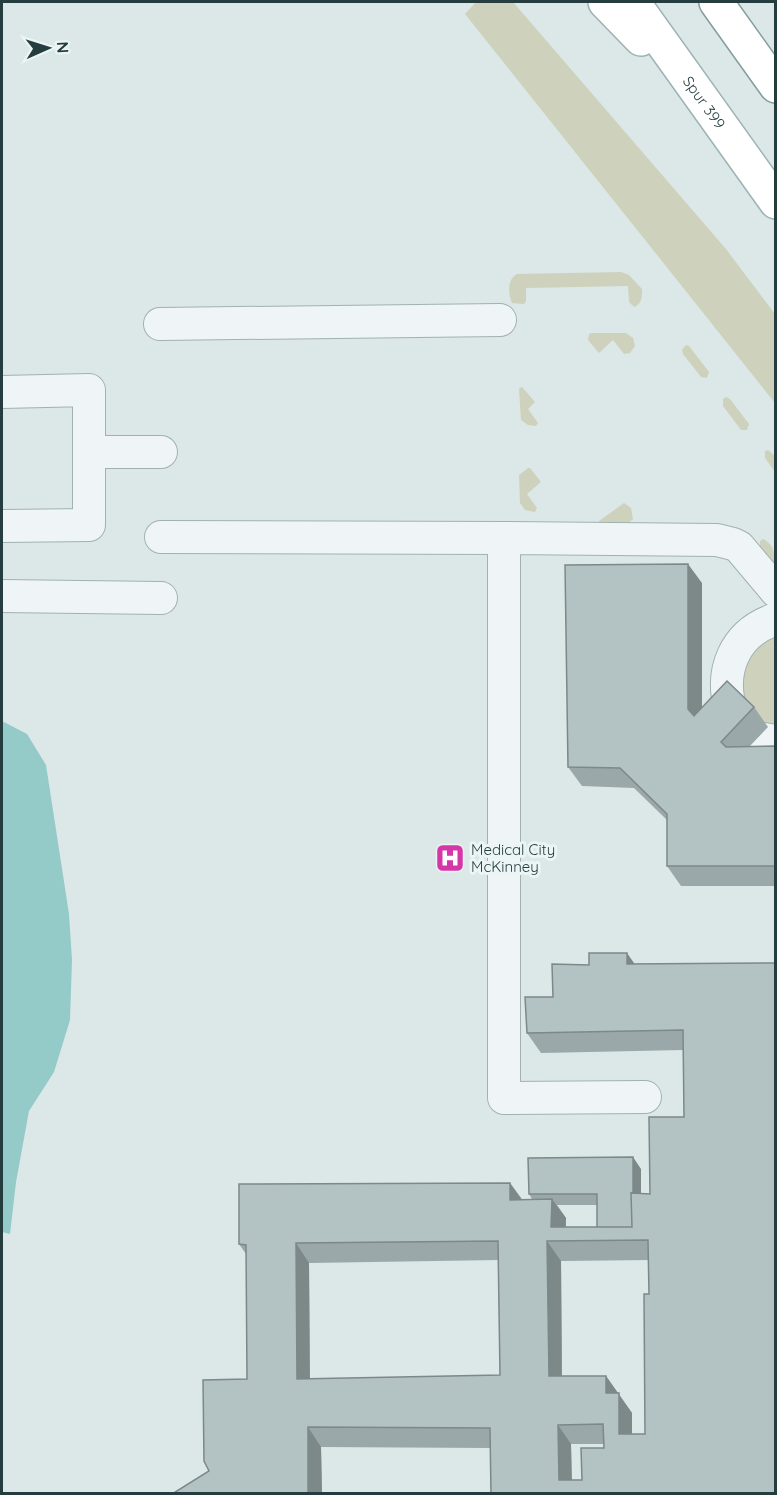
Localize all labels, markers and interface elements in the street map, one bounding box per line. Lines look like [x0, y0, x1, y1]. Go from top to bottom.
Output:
north arrow [18, 18, 78, 78]
text: N [53, 41, 73, 54]
street label: Spur 399 [679, 72, 730, 132]
place label: Medical City McKinney [471, 840, 555, 876]
hospital icon: Medical City McKinney [434, 842, 466, 874]

